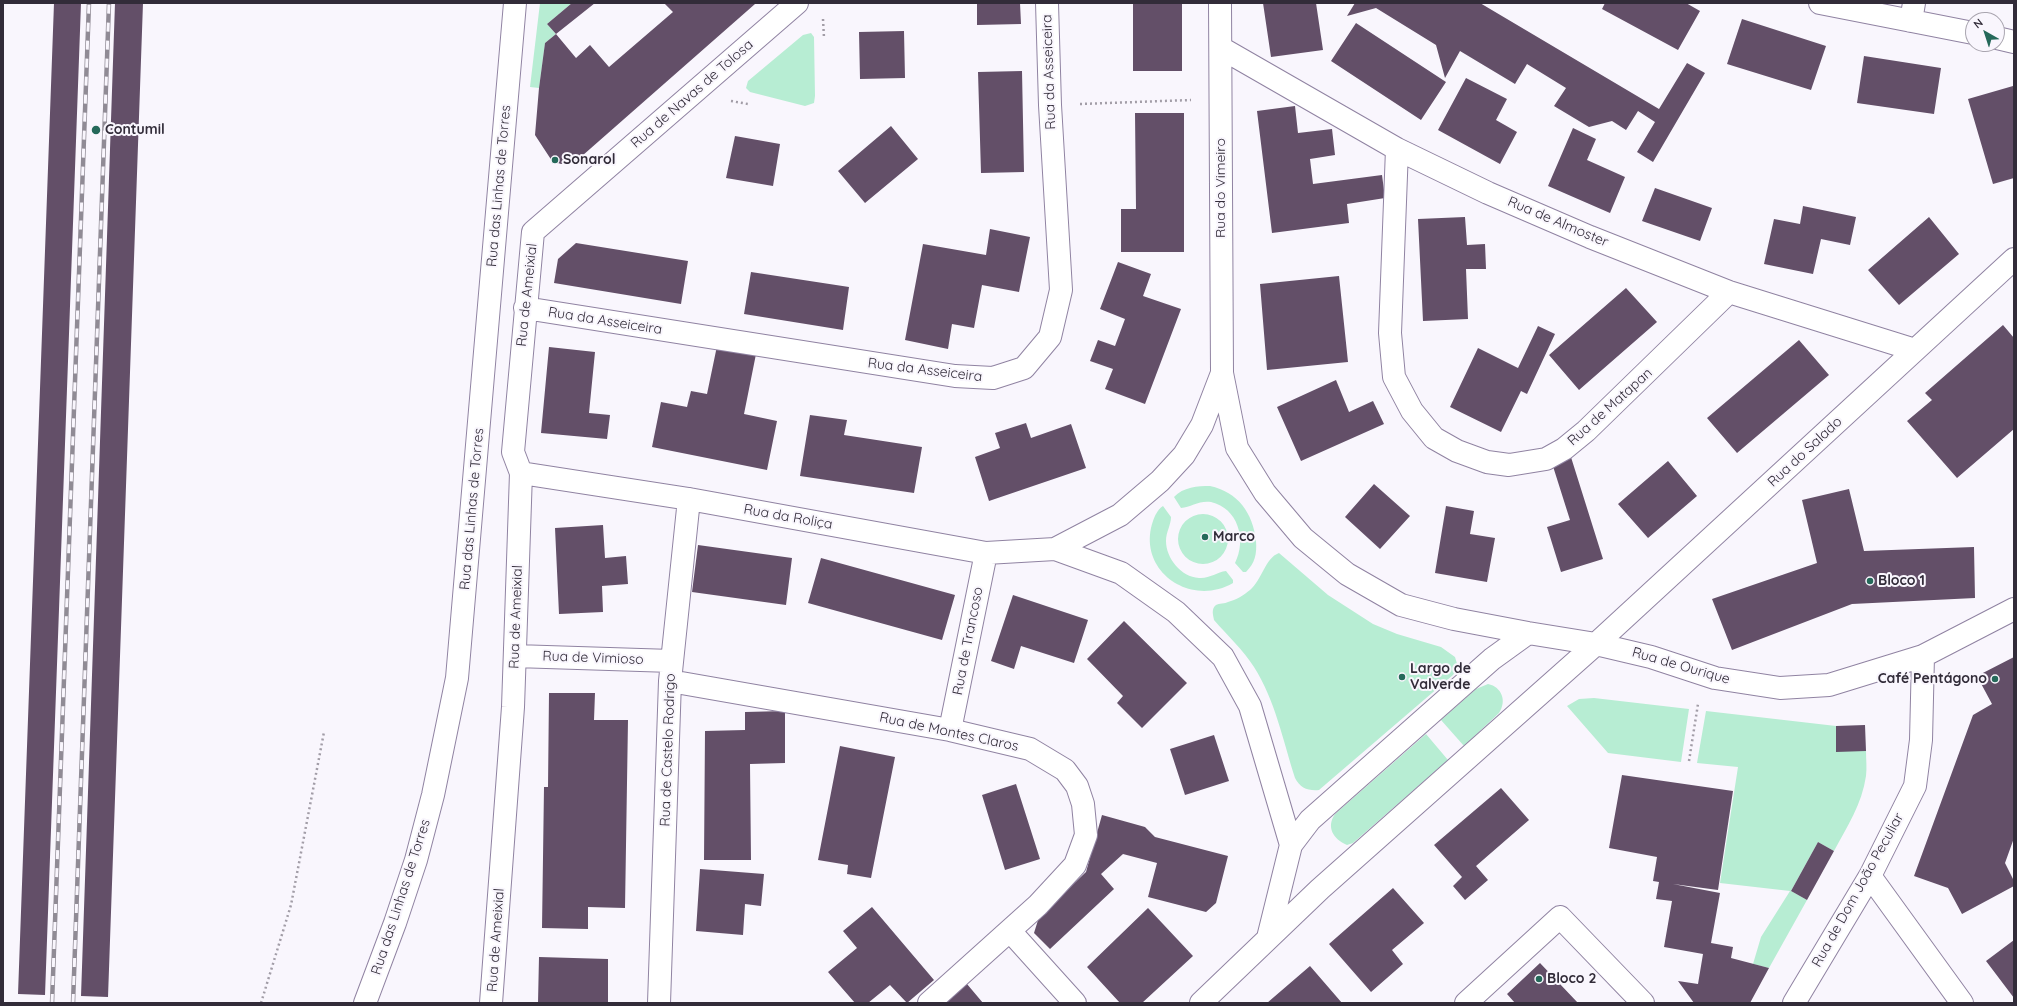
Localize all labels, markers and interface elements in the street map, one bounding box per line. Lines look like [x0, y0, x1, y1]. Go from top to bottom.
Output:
north arrow [1965, 12, 2005, 52]
street label: Rua da Asseiceira [1039, 14, 1059, 130]
text: N [1971, 15, 1986, 31]
street label: Rua de Navas de Tolosa [627, 36, 757, 152]
street label: Rua das Linhas de Torres [484, 104, 514, 268]
place label: Contumil [105, 122, 165, 138]
marker: Contumil [90, 124, 102, 136]
street label: Rua do Vimeiro [1213, 138, 1229, 238]
place label: Sonarol [563, 152, 616, 168]
marker: Sonarol [550, 155, 560, 165]
street label: Rua de Almoster [1505, 193, 1611, 251]
street label: Rua de Ameixial [513, 242, 541, 348]
street label: Rua da Asseiceira [547, 304, 663, 338]
street label: Rua da Asseiceira [867, 355, 983, 385]
street label: Rua de Matapan [1564, 365, 1656, 449]
street label: Rua do Salado [1764, 413, 1846, 491]
street label: Rua das Linhas de Torres [457, 427, 487, 591]
street label: Rua da Roliça [742, 501, 834, 533]
place label: Marco [1213, 529, 1255, 545]
marker: Marco [1200, 532, 1210, 542]
street label: Rua de Ameixial [506, 565, 526, 669]
place label: Bloco 1 [1878, 573, 1925, 589]
marker: Bloco 1 [1865, 576, 1875, 586]
street label: Rua de Trancoso [949, 585, 987, 697]
street label: Rua de Ourique [1630, 644, 1732, 688]
street label: Rua de Vimioso [542, 648, 644, 668]
place label: Largo de Valverde [1410, 661, 1471, 694]
place label: Café Pentágono [1878, 671, 1987, 687]
marker: Largo de Valverde [1397, 672, 1407, 682]
street label: Rua de Castelo Rodrigo [657, 673, 679, 827]
marker: Café Pentágono [1990, 674, 2000, 684]
street label: Rua de Montes Claros [878, 709, 1020, 755]
street label: Rua de Dom João Peculiar [1809, 810, 1907, 970]
street label: Rua das Linhas de Torres [368, 817, 434, 977]
street label: Rua de Ameixial [484, 888, 508, 992]
place label: Bloco 2 [1547, 971, 1596, 987]
marker: Bloco 2 [1534, 974, 1544, 984]

